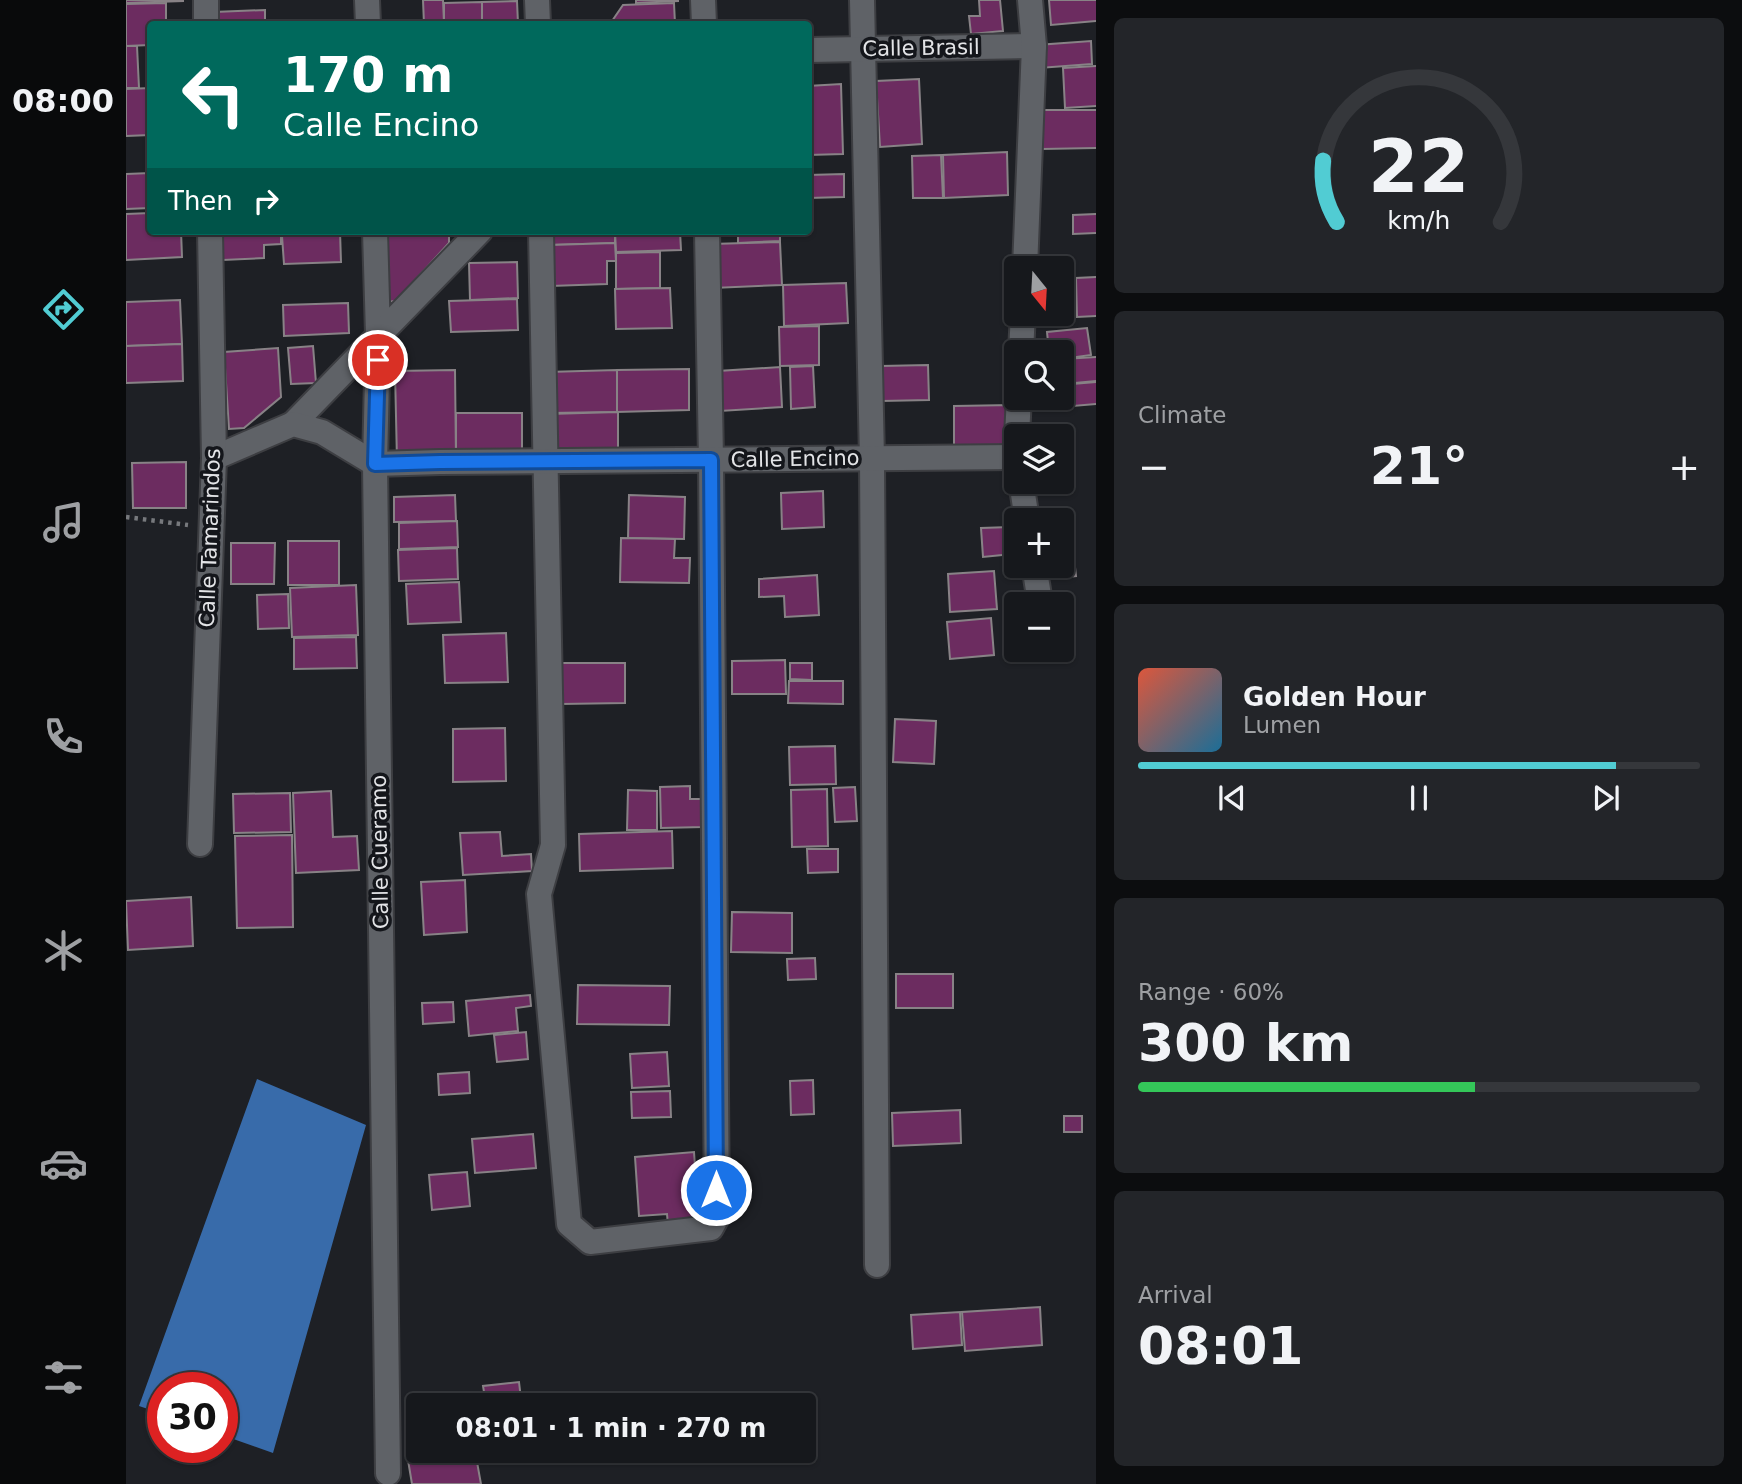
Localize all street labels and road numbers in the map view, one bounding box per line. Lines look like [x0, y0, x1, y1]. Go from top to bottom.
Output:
street label: Calle Brasil [862, 35, 980, 61]
street label: Calle Encino [730, 446, 860, 472]
street label: Calle Tamarindos [195, 448, 225, 628]
street label: Calle Cueramo [367, 775, 393, 929]

